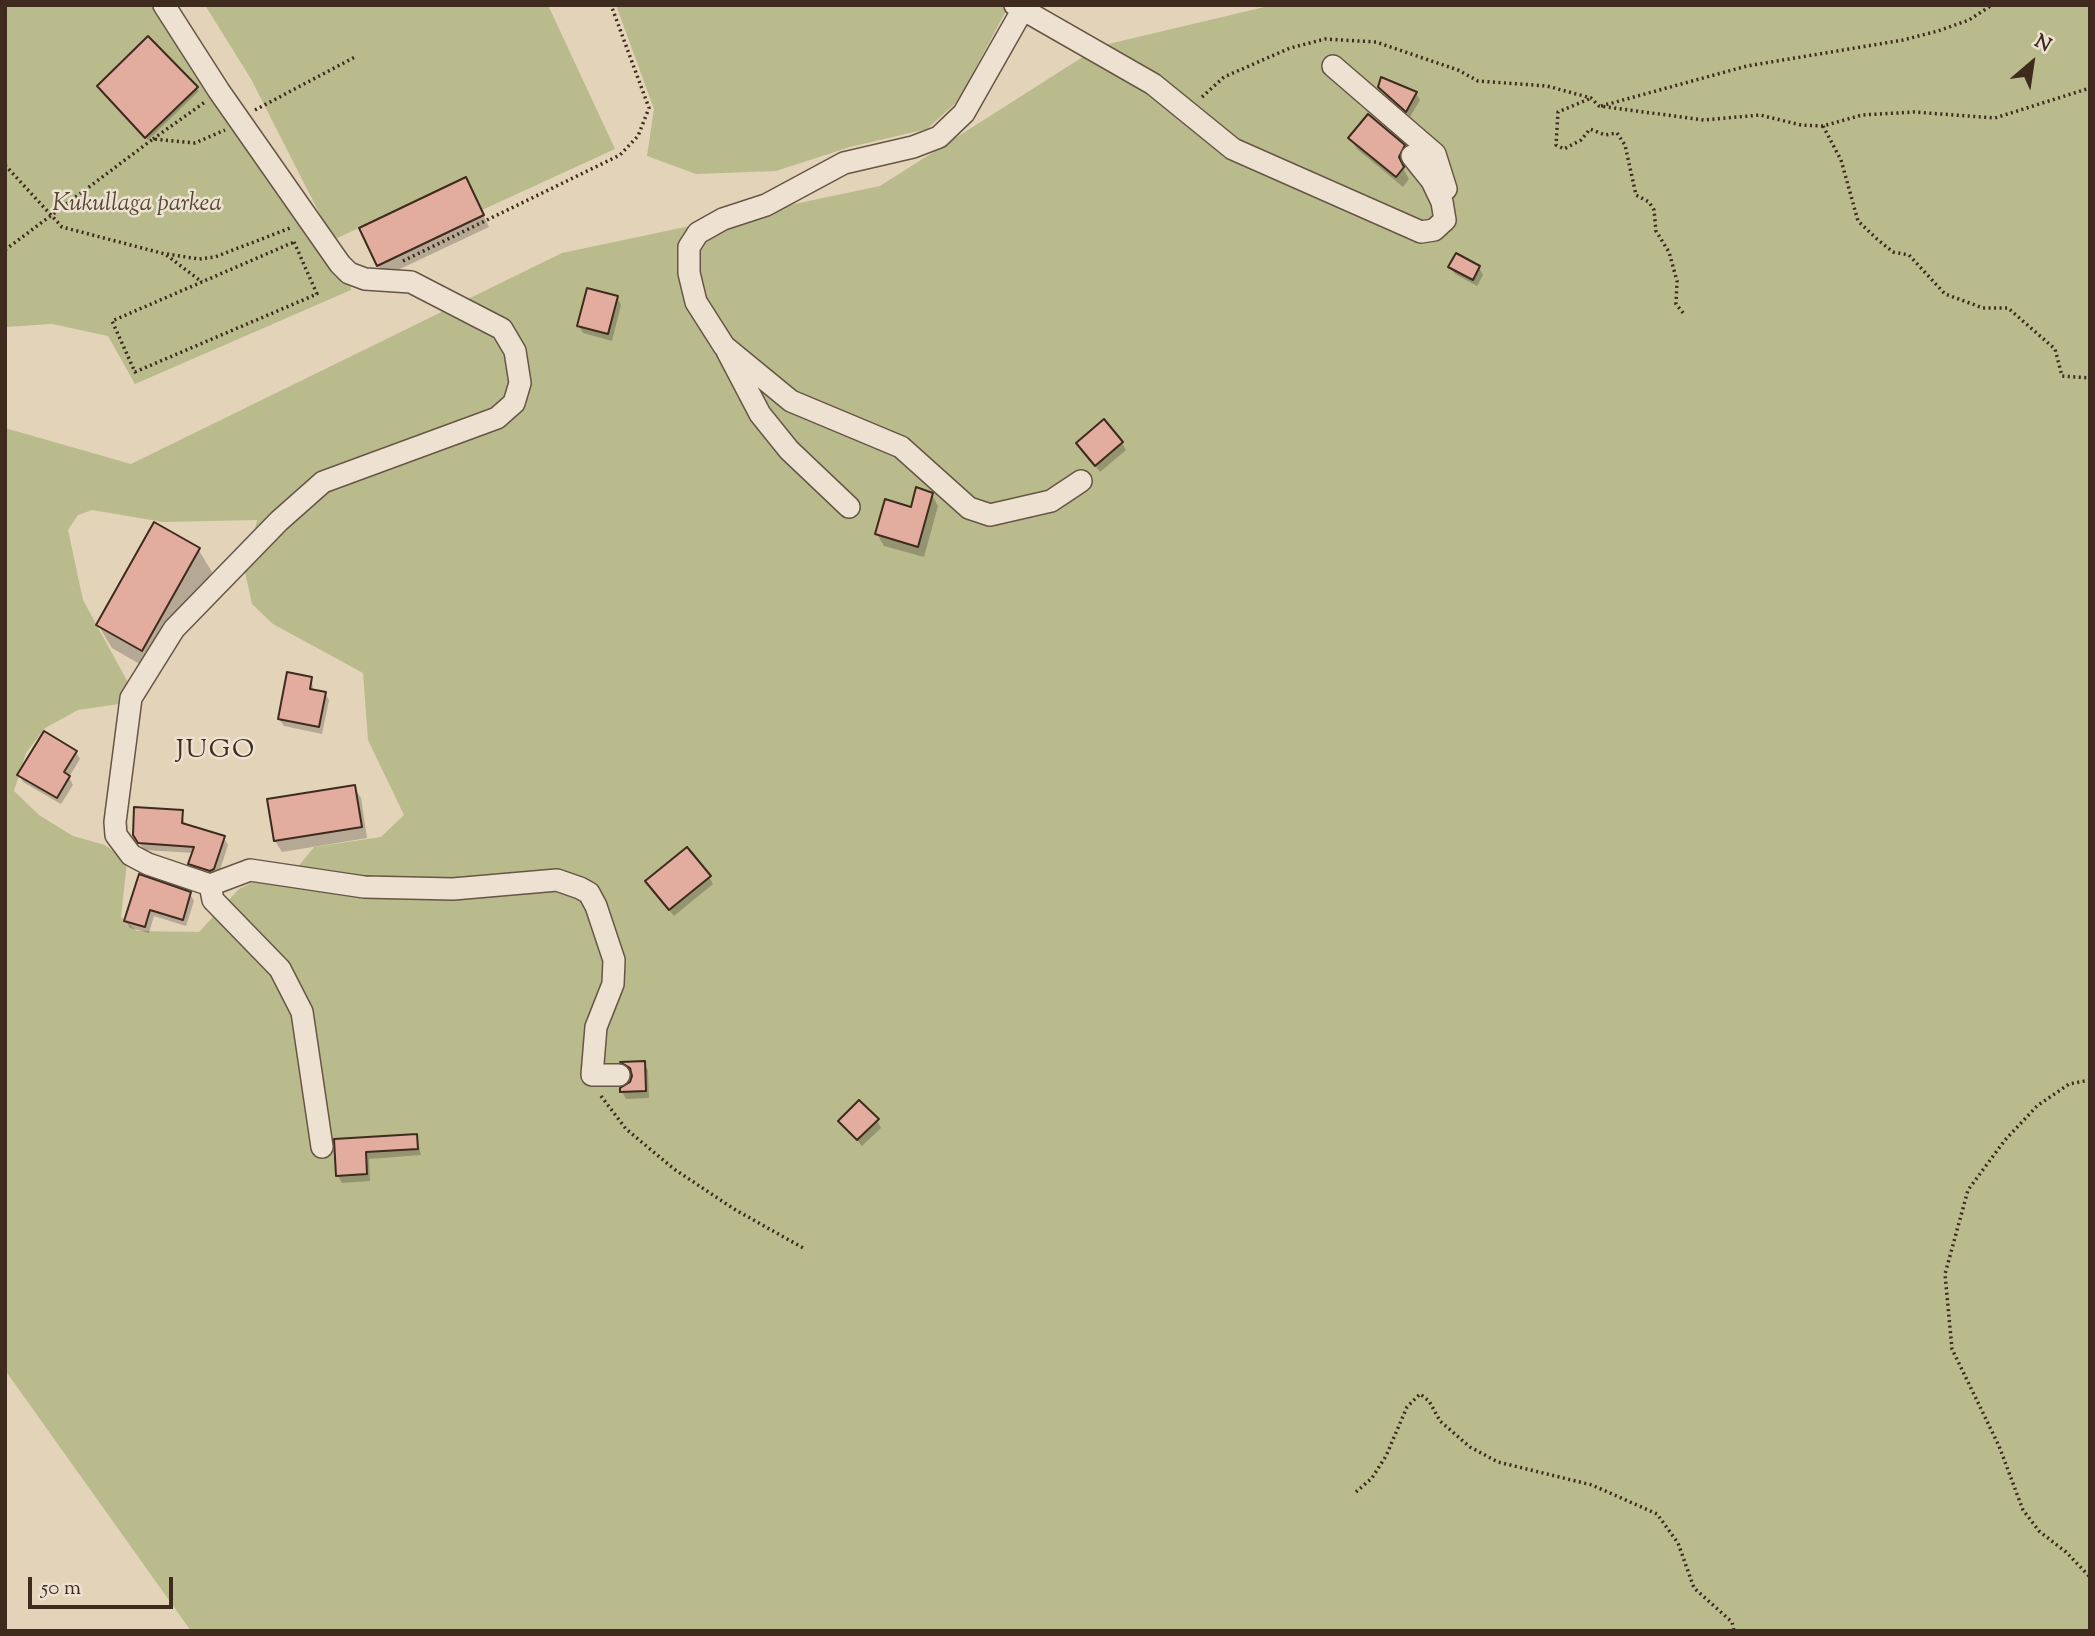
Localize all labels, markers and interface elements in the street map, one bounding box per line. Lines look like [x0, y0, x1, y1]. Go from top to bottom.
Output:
north arrow [1997, 28, 2067, 98]
text: N [2029, 29, 2056, 60]
park label: Kukullaga parkea [52, 192, 222, 220]
district label: JUGO [176, 737, 256, 769]
scale bar [32, 1562, 177, 1606]
text: 50 m [41, 1574, 81, 1604]

